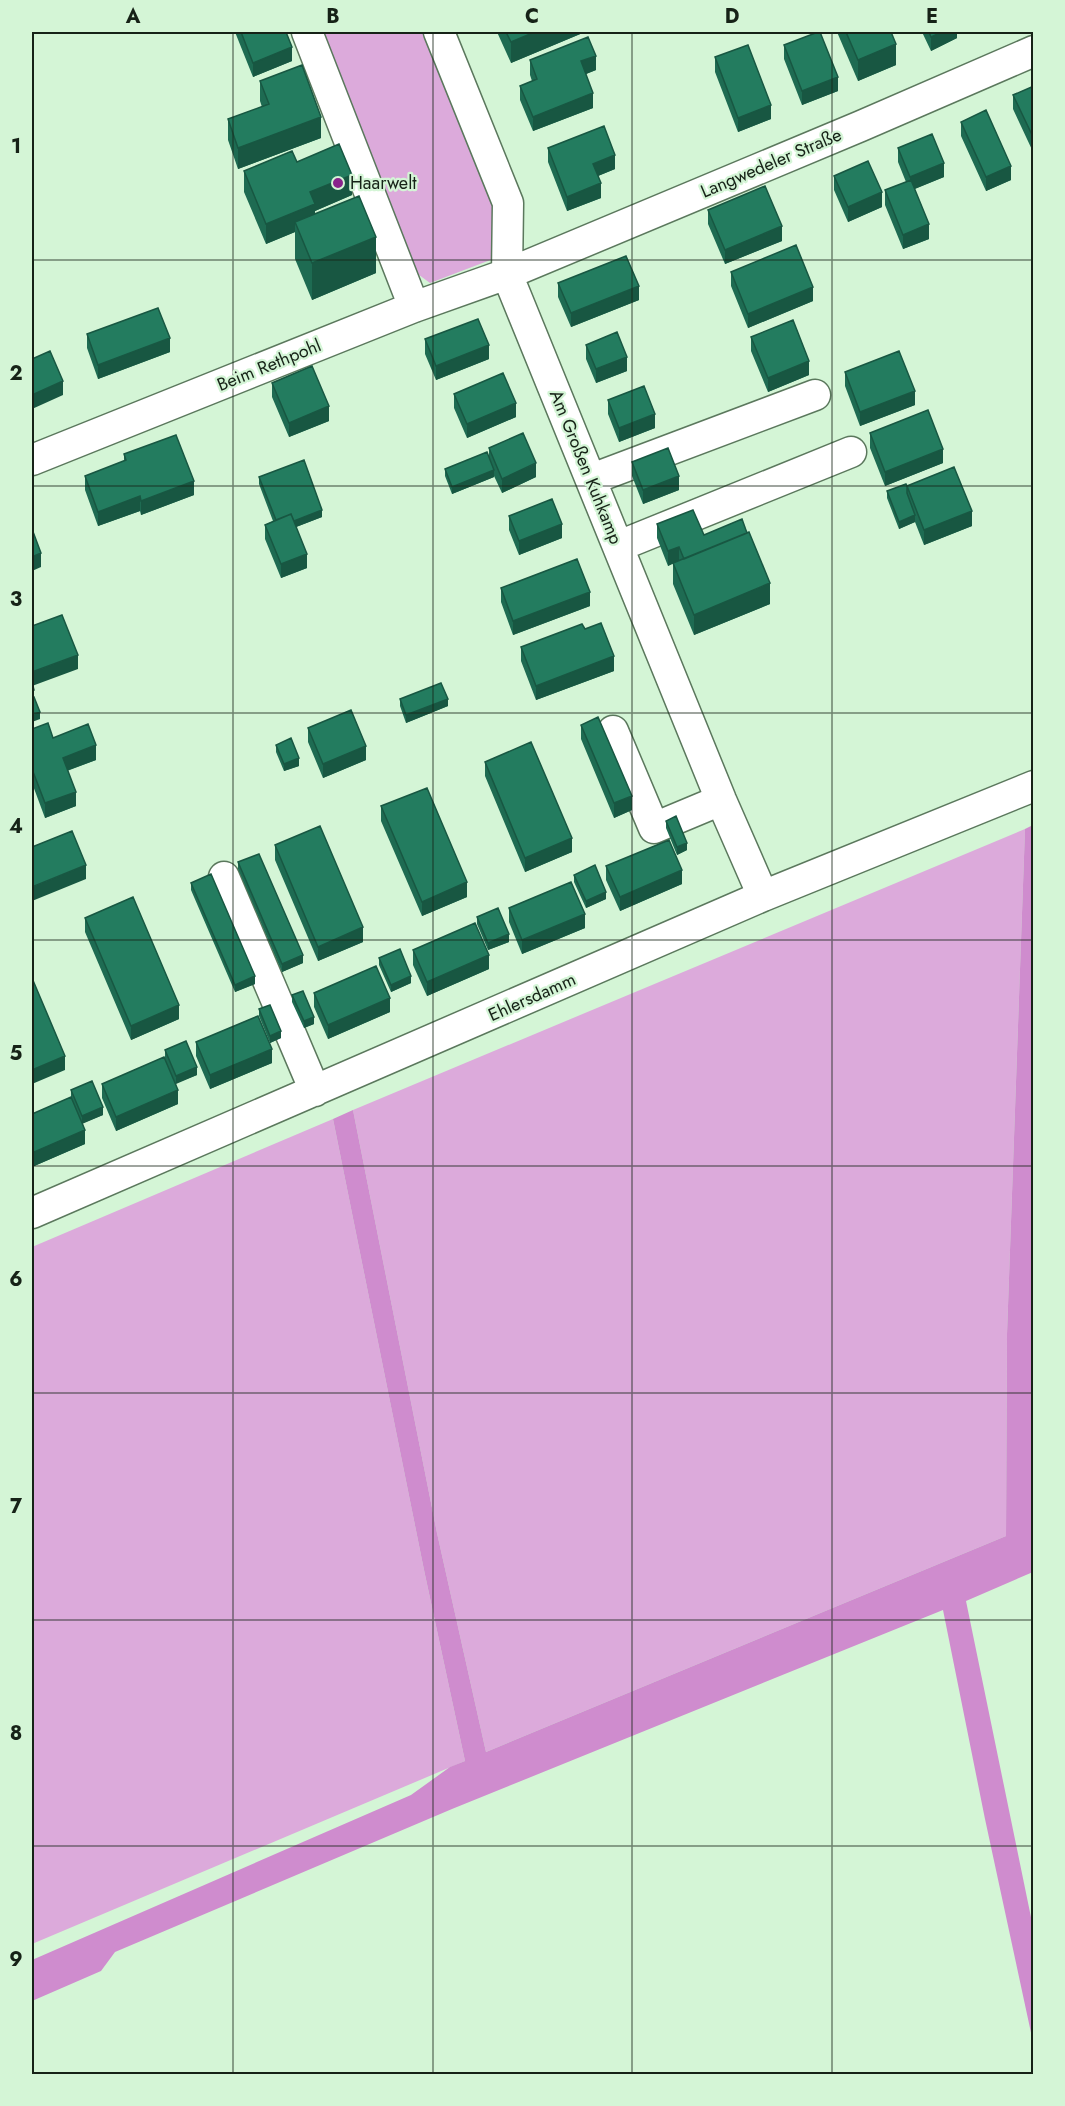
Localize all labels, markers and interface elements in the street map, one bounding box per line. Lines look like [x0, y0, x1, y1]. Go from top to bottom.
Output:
text: A [125, 2, 141, 31]
text: B [326, 2, 340, 31]
text: C [525, 2, 539, 31]
text: D [725, 2, 739, 31]
text: E [926, 2, 938, 31]
street label: Langwedeler Straße [697, 122, 845, 204]
text: 1 [11, 132, 21, 161]
place label: Haarwelt [350, 170, 417, 196]
marker: Haarwelt [331, 176, 345, 190]
street label: Beim Rethpohl [213, 332, 325, 398]
text: 2 [9, 359, 23, 388]
street label: Am Großen Kuhkamp [543, 386, 629, 548]
text: 3 [10, 585, 22, 614]
text: 4 [9, 812, 23, 841]
street label: Ehlersdamm [484, 966, 580, 1028]
text: 5 [10, 1039, 23, 1068]
text: 6 [9, 1265, 23, 1294]
text: 7 [10, 1492, 23, 1521]
text: 8 [10, 1719, 22, 1748]
text: 9 [9, 1945, 23, 1974]

